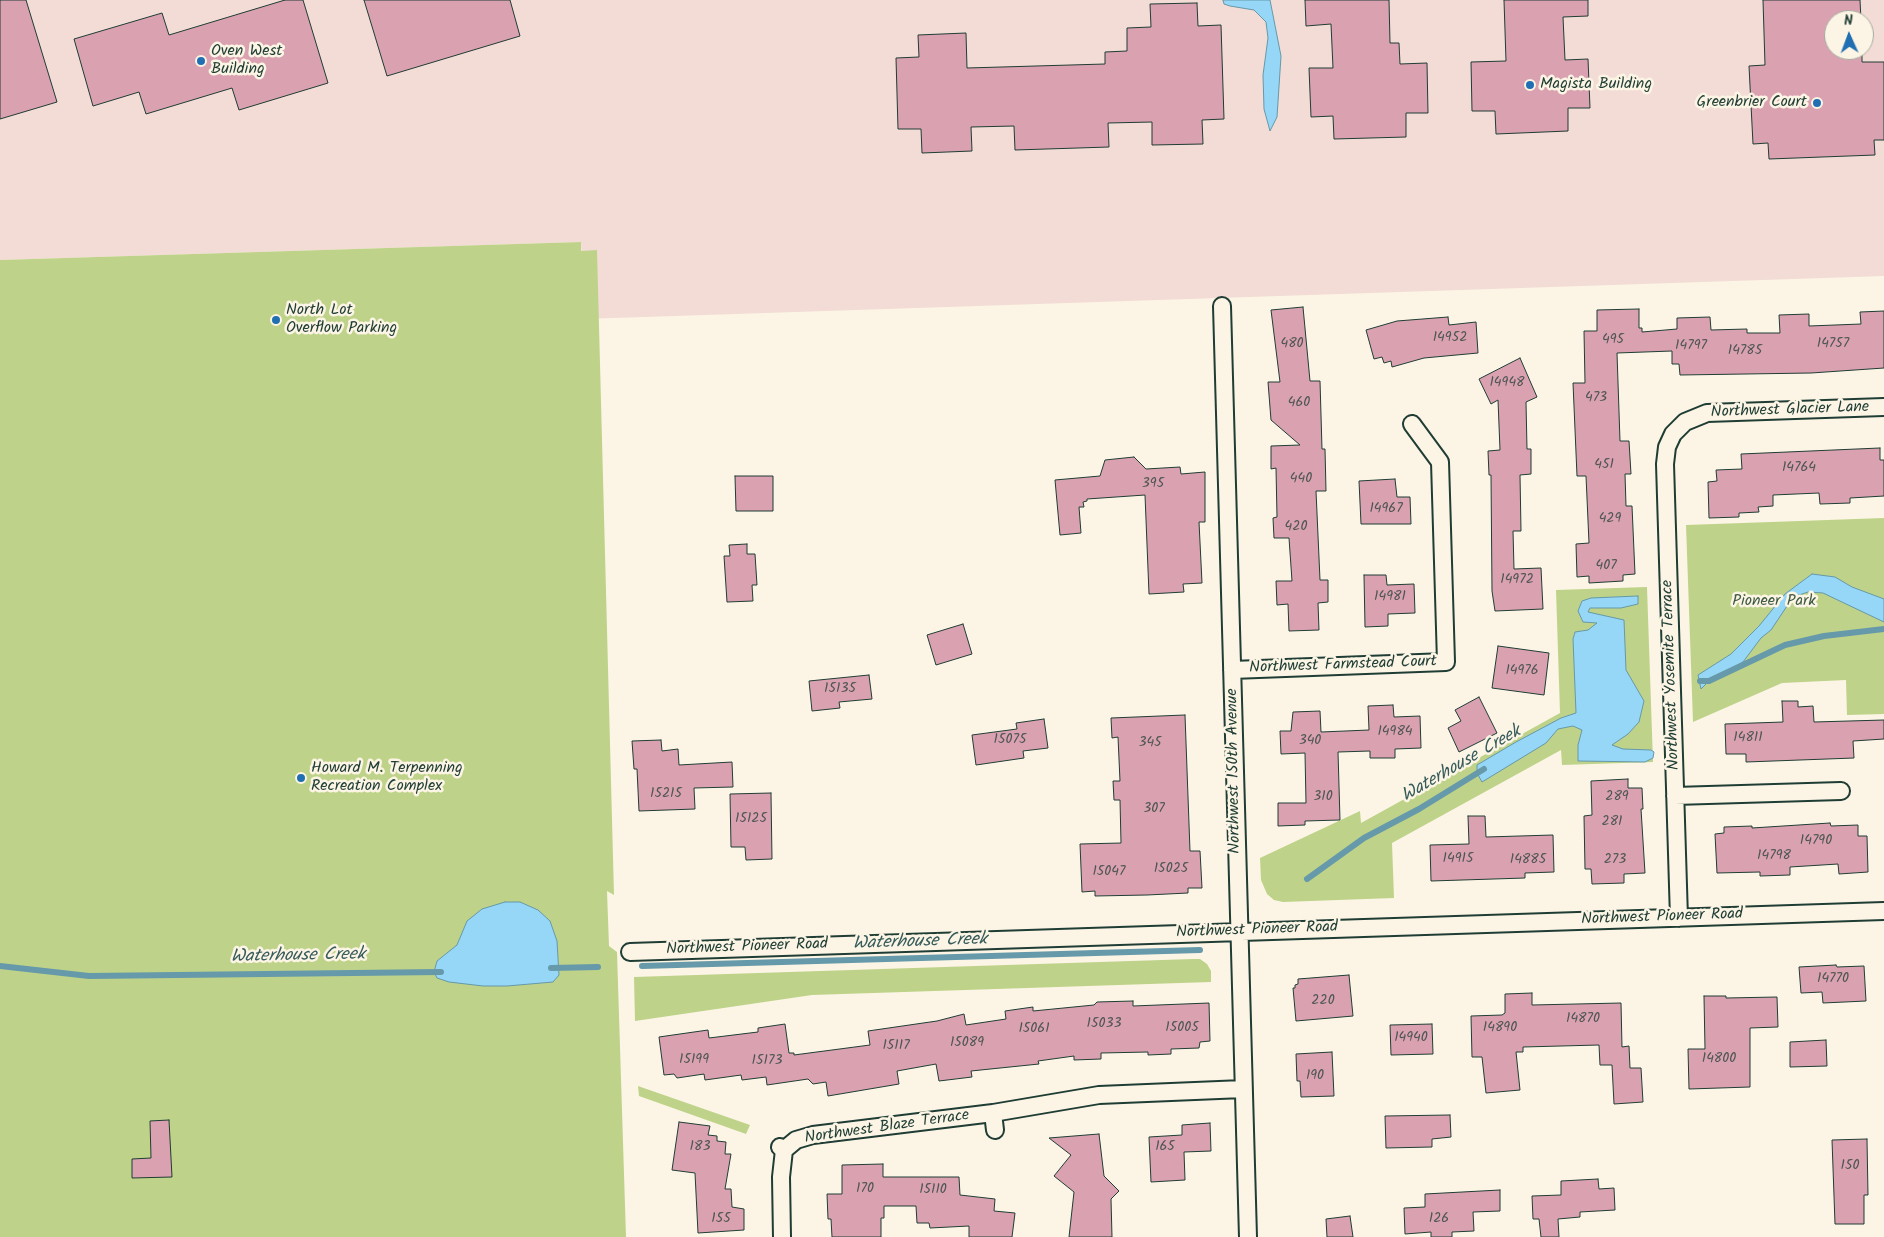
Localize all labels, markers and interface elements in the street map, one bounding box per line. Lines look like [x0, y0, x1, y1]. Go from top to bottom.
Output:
north arrow [1824, 10, 1874, 60]
text: N [1844, 10, 1853, 32]
place label: Oven West Building [211, 42, 282, 80]
marker: Oven West Building [195, 55, 207, 67]
place label: Magista Building [1540, 75, 1652, 95]
marker: Magista Building [1524, 79, 1536, 91]
place label: Greenbrier Court [1697, 93, 1807, 113]
marker: Greenbrier Court [1811, 97, 1823, 109]
place label: North Lot Overflow Parking [286, 301, 397, 339]
marker: North Lot Overflow Parking [270, 314, 282, 326]
house number: 14952 [1433, 331, 1467, 347]
house number: 495 [1602, 333, 1624, 349]
house number: 480 [1280, 337, 1304, 353]
house number: 14757 [1817, 337, 1849, 353]
house number: 14797 [1675, 339, 1707, 355]
house number: 14785 [1728, 344, 1762, 360]
house number: 14948 [1489, 376, 1525, 392]
house number: 473 [1585, 391, 1607, 407]
house number: 460 [1288, 396, 1310, 412]
street label: Northwest Glacier Lane [1710, 399, 1870, 423]
house number: 451 [1594, 458, 1614, 474]
house number: 14764 [1782, 461, 1816, 477]
house number: 440 [1290, 472, 1312, 488]
house number: 395 [1142, 477, 1164, 493]
house number: 14967 [1369, 502, 1403, 518]
house number: 429 [1599, 512, 1621, 528]
house number: 420 [1285, 520, 1307, 536]
house number: 407 [1595, 559, 1617, 575]
house number: 14972 [1500, 573, 1534, 589]
street label: Northwest Yosemite Terrace [1659, 579, 1685, 771]
house number: 14981 [1374, 590, 1406, 606]
park label: Pioneer Park [1732, 592, 1816, 612]
street label: Northwest Farmstead Court [1249, 653, 1437, 679]
house number: 14976 [1505, 664, 1539, 680]
house number: 15135 [824, 682, 856, 698]
street label: Northwest 150th Avenue [1224, 688, 1246, 854]
water label: Waterhouse Creek [1398, 722, 1526, 808]
house number: 14984 [1377, 725, 1413, 741]
house number: 14811 [1733, 731, 1763, 747]
house number: 15075 [994, 733, 1026, 749]
house number: 340 [1299, 734, 1321, 750]
house number: 345 [1138, 736, 1162, 752]
place label: Howard M. Terpenning Recreation Complex [311, 759, 463, 797]
marker: Howard M. Terpenning Recreation Complex [295, 772, 307, 784]
house number: 15215 [650, 787, 682, 803]
house number: 310 [1313, 790, 1333, 806]
house number: 289 [1605, 790, 1629, 806]
house number: 307 [1143, 802, 1165, 818]
house number: 15125 [735, 812, 767, 828]
house number: 281 [1602, 815, 1622, 831]
house number: 14790 [1800, 834, 1832, 850]
house number: 14798 [1757, 849, 1791, 865]
house number: 14915 [1443, 852, 1473, 868]
house number: 14885 [1510, 853, 1546, 869]
house number: 273 [1604, 853, 1626, 869]
house number: 15025 [1154, 862, 1188, 878]
house number: 15047 [1092, 865, 1126, 881]
street label: Northwest Pioneer Road [1581, 906, 1743, 930]
street label: Northwest Pioneer Road [1176, 919, 1338, 943]
water label: Waterhouse Creek [852, 930, 988, 956]
street label: Northwest Pioneer Road [666, 936, 828, 960]
water label: Waterhouse Creek [231, 945, 365, 969]
house number: 14770 [1817, 972, 1849, 988]
house number: 220 [1311, 994, 1335, 1010]
house number: 14870 [1566, 1012, 1600, 1028]
house number: 15033 [1087, 1017, 1121, 1033]
house number: 15005 [1165, 1021, 1199, 1037]
house number: 14890 [1483, 1021, 1517, 1037]
house number: 15061 [1018, 1022, 1050, 1038]
house number: 14940 [1394, 1031, 1428, 1047]
house number: 15089 [950, 1036, 984, 1052]
house number: 15117 [882, 1039, 910, 1055]
house number: 14800 [1702, 1052, 1736, 1068]
house number: 15199 [679, 1053, 709, 1069]
house number: 15173 [752, 1054, 782, 1070]
house number: 190 [1306, 1069, 1324, 1085]
street label: Northwest Blaze Terrace [803, 1107, 971, 1149]
house number: 183 [690, 1140, 710, 1156]
house number: 165 [1155, 1140, 1175, 1156]
house number: 150 [1841, 1159, 1859, 1175]
house number: 170 [856, 1182, 874, 1198]
house number: 15110 [919, 1183, 947, 1199]
house number: 155 [711, 1212, 731, 1228]
house number: 126 [1429, 1212, 1449, 1228]

